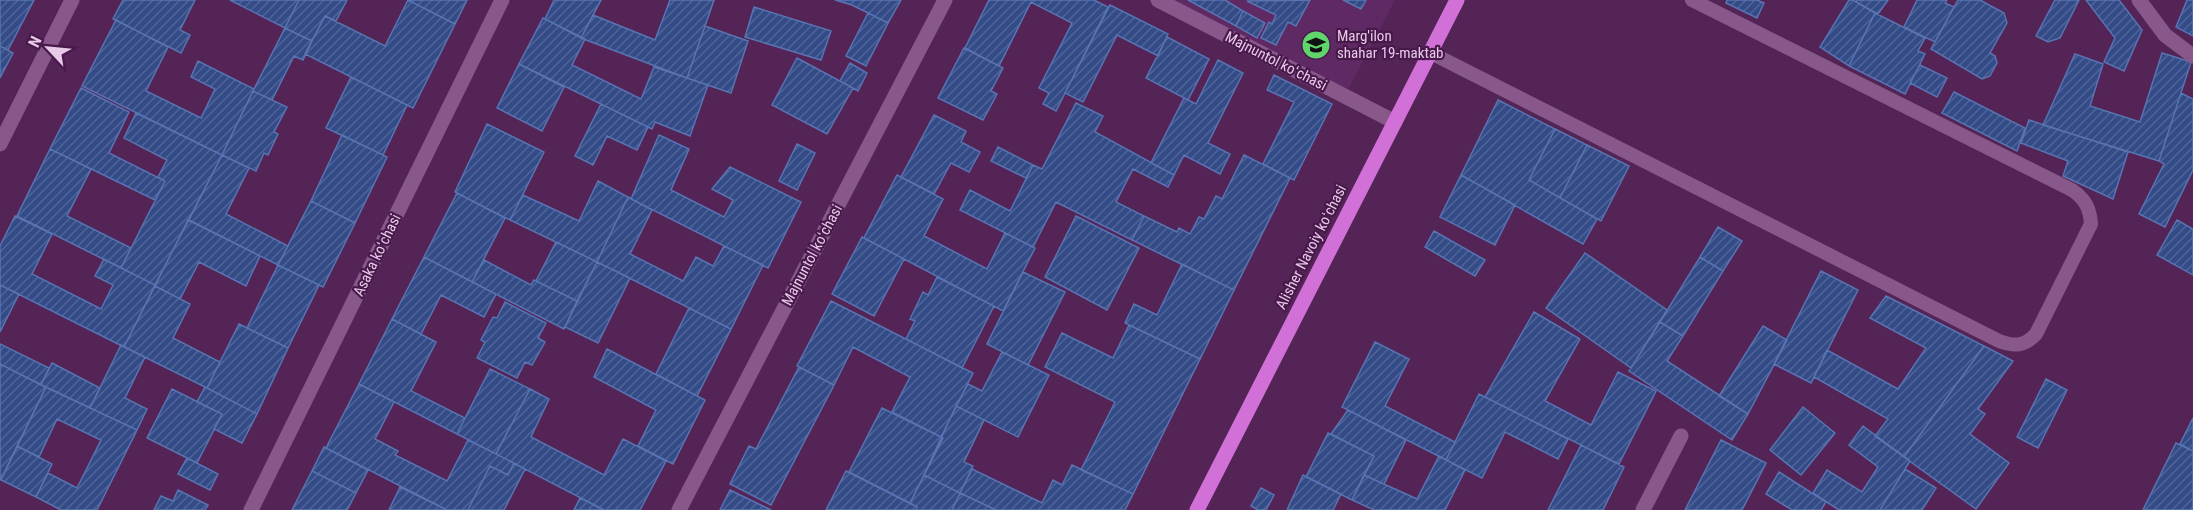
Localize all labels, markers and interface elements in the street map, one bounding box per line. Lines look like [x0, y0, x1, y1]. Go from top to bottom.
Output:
north arrow [18, 18, 78, 78]
place label: Marg'ilon shahar 19-maktab [1337, 27, 1444, 62]
street label: Majnuntol koʻchasi [1222, 28, 1330, 94]
school or university icon: Marg'ilon shahar 19-maktab [1300, 29, 1332, 61]
text: N [24, 33, 46, 50]
street label: Alisher Navoiy koʻchasi [1272, 182, 1350, 312]
street label: Majnuntol koʻchasi [778, 201, 846, 309]
street label: Asaka koʻchasi [349, 211, 405, 299]

